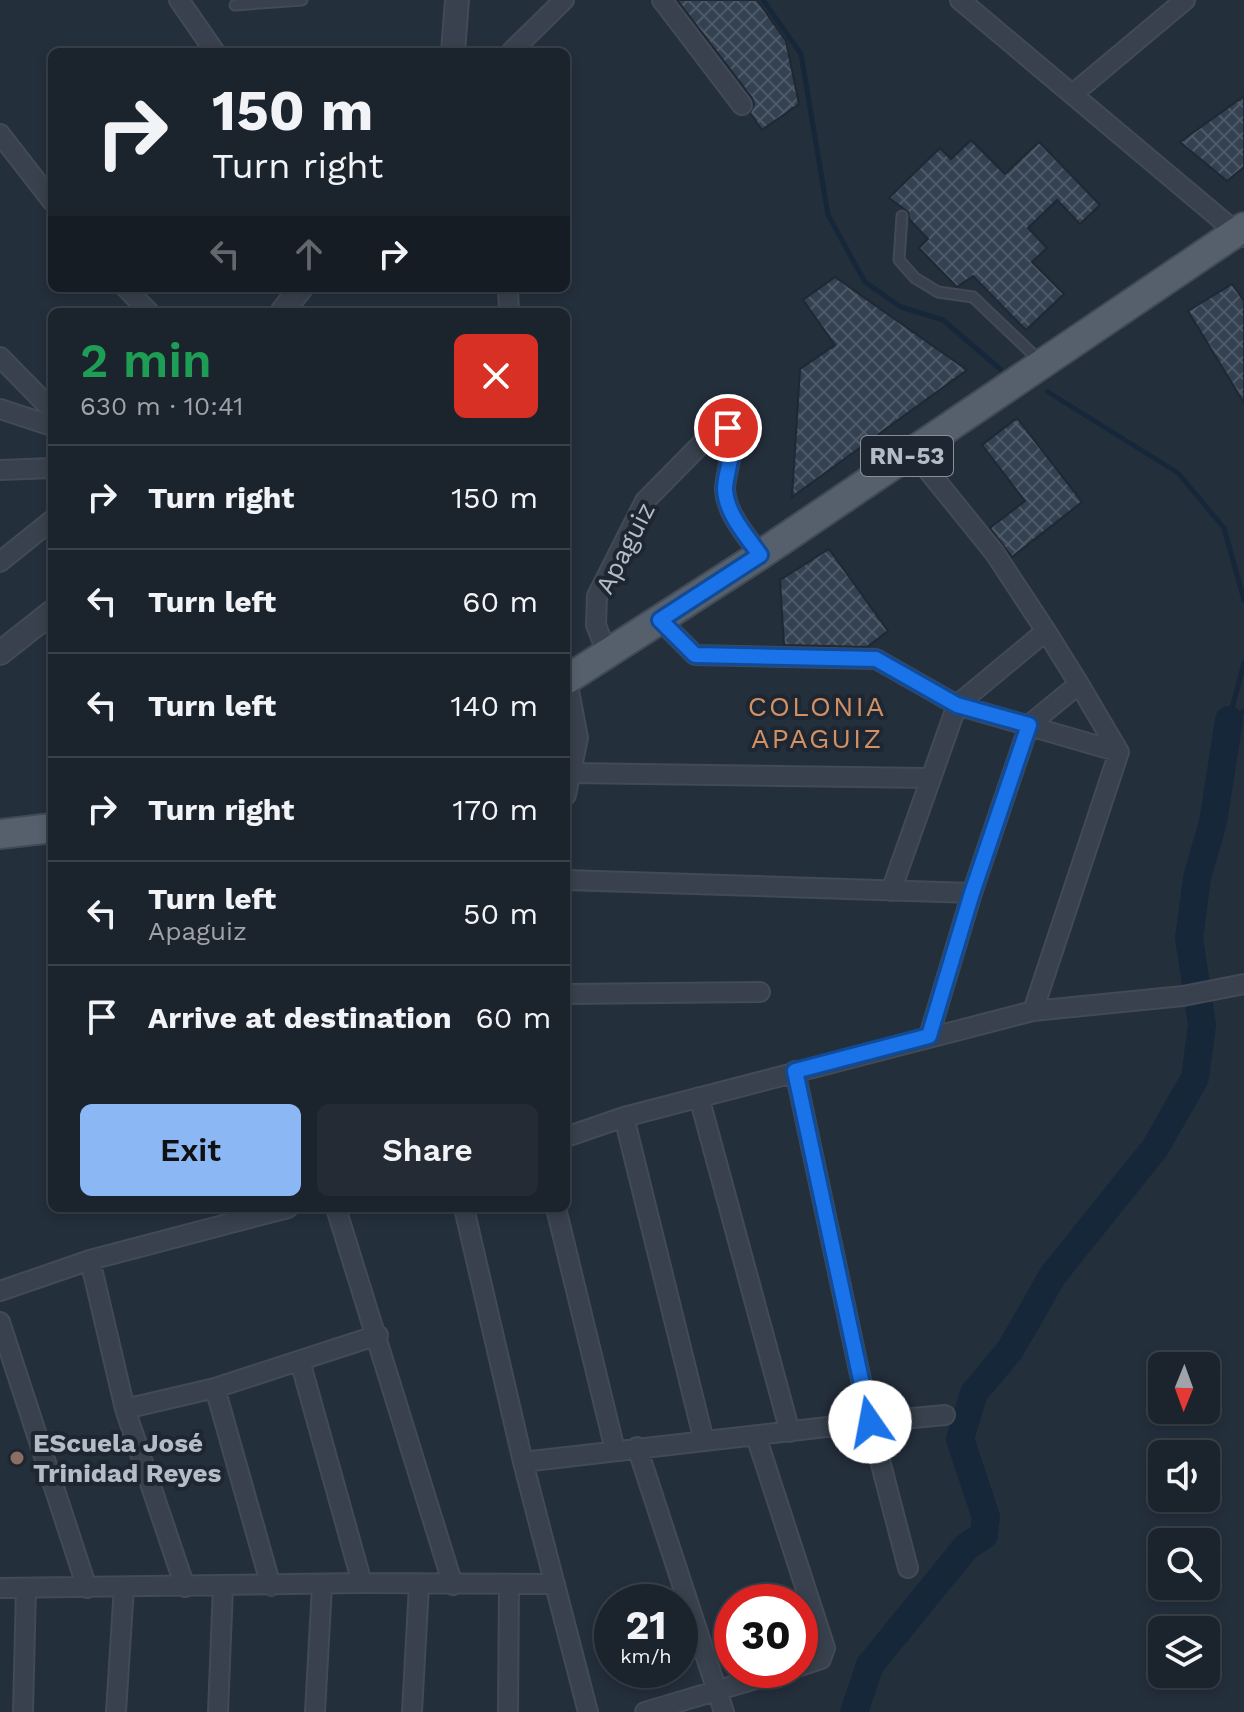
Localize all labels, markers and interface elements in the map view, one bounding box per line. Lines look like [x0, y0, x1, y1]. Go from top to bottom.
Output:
text: 150 m [212, 78, 374, 144]
icon: right [80, 80, 184, 184]
text: Turn right [212, 145, 383, 187]
icon: left [203, 232, 247, 276]
icon: ahead [287, 232, 331, 276]
icon: right [371, 232, 415, 276]
text: 2 min [80, 332, 212, 389]
button: close [454, 334, 538, 418]
text: 630 m · 10:41 [80, 391, 244, 421]
pin [694, 394, 762, 462]
icon: arrive [706, 406, 750, 450]
road number: RN-53 [861, 436, 953, 476]
icon: right [80, 475, 124, 519]
text: Turn right [148, 480, 294, 515]
text: 150 m [451, 480, 538, 515]
street label: Apaguiz [589, 497, 661, 599]
icon: left [80, 579, 124, 623]
text: Turn left [148, 584, 276, 619]
text: 60 m [462, 584, 538, 619]
icon: left [80, 683, 124, 727]
text: Turn left [148, 688, 276, 723]
text: 140 m [450, 688, 538, 723]
district label: COLONIA APAGUIZ [748, 690, 886, 755]
icon: right [80, 787, 124, 831]
text: Turn right [148, 792, 294, 827]
text: 170 m [453, 792, 538, 827]
text: Turn left [148, 881, 276, 916]
icon: left [80, 891, 124, 935]
text: 50 m [463, 896, 538, 931]
text: Apaguiz [148, 916, 247, 946]
icon: arrive [80, 995, 124, 1039]
text: Arrive at destination [148, 1000, 452, 1035]
text: 60 m [476, 1000, 551, 1035]
button: Exit [80, 1104, 301, 1196]
button: Share [317, 1104, 538, 1196]
north arrow [1148, 1352, 1220, 1424]
map controls [1148, 1352, 1220, 1688]
position arrow [828, 1380, 912, 1464]
place label: EScuela José Trinidad Reyes [33, 1428, 222, 1488]
button: sound [1148, 1440, 1220, 1512]
marker: EScuela José Trinidad Reyes [8, 1449, 26, 1467]
button: search [1148, 1528, 1220, 1600]
speed limit sign: 30 [714, 1584, 818, 1688]
text: 21 [625, 1602, 667, 1649]
button: layers [1148, 1616, 1220, 1688]
text: km/h [620, 1644, 672, 1668]

